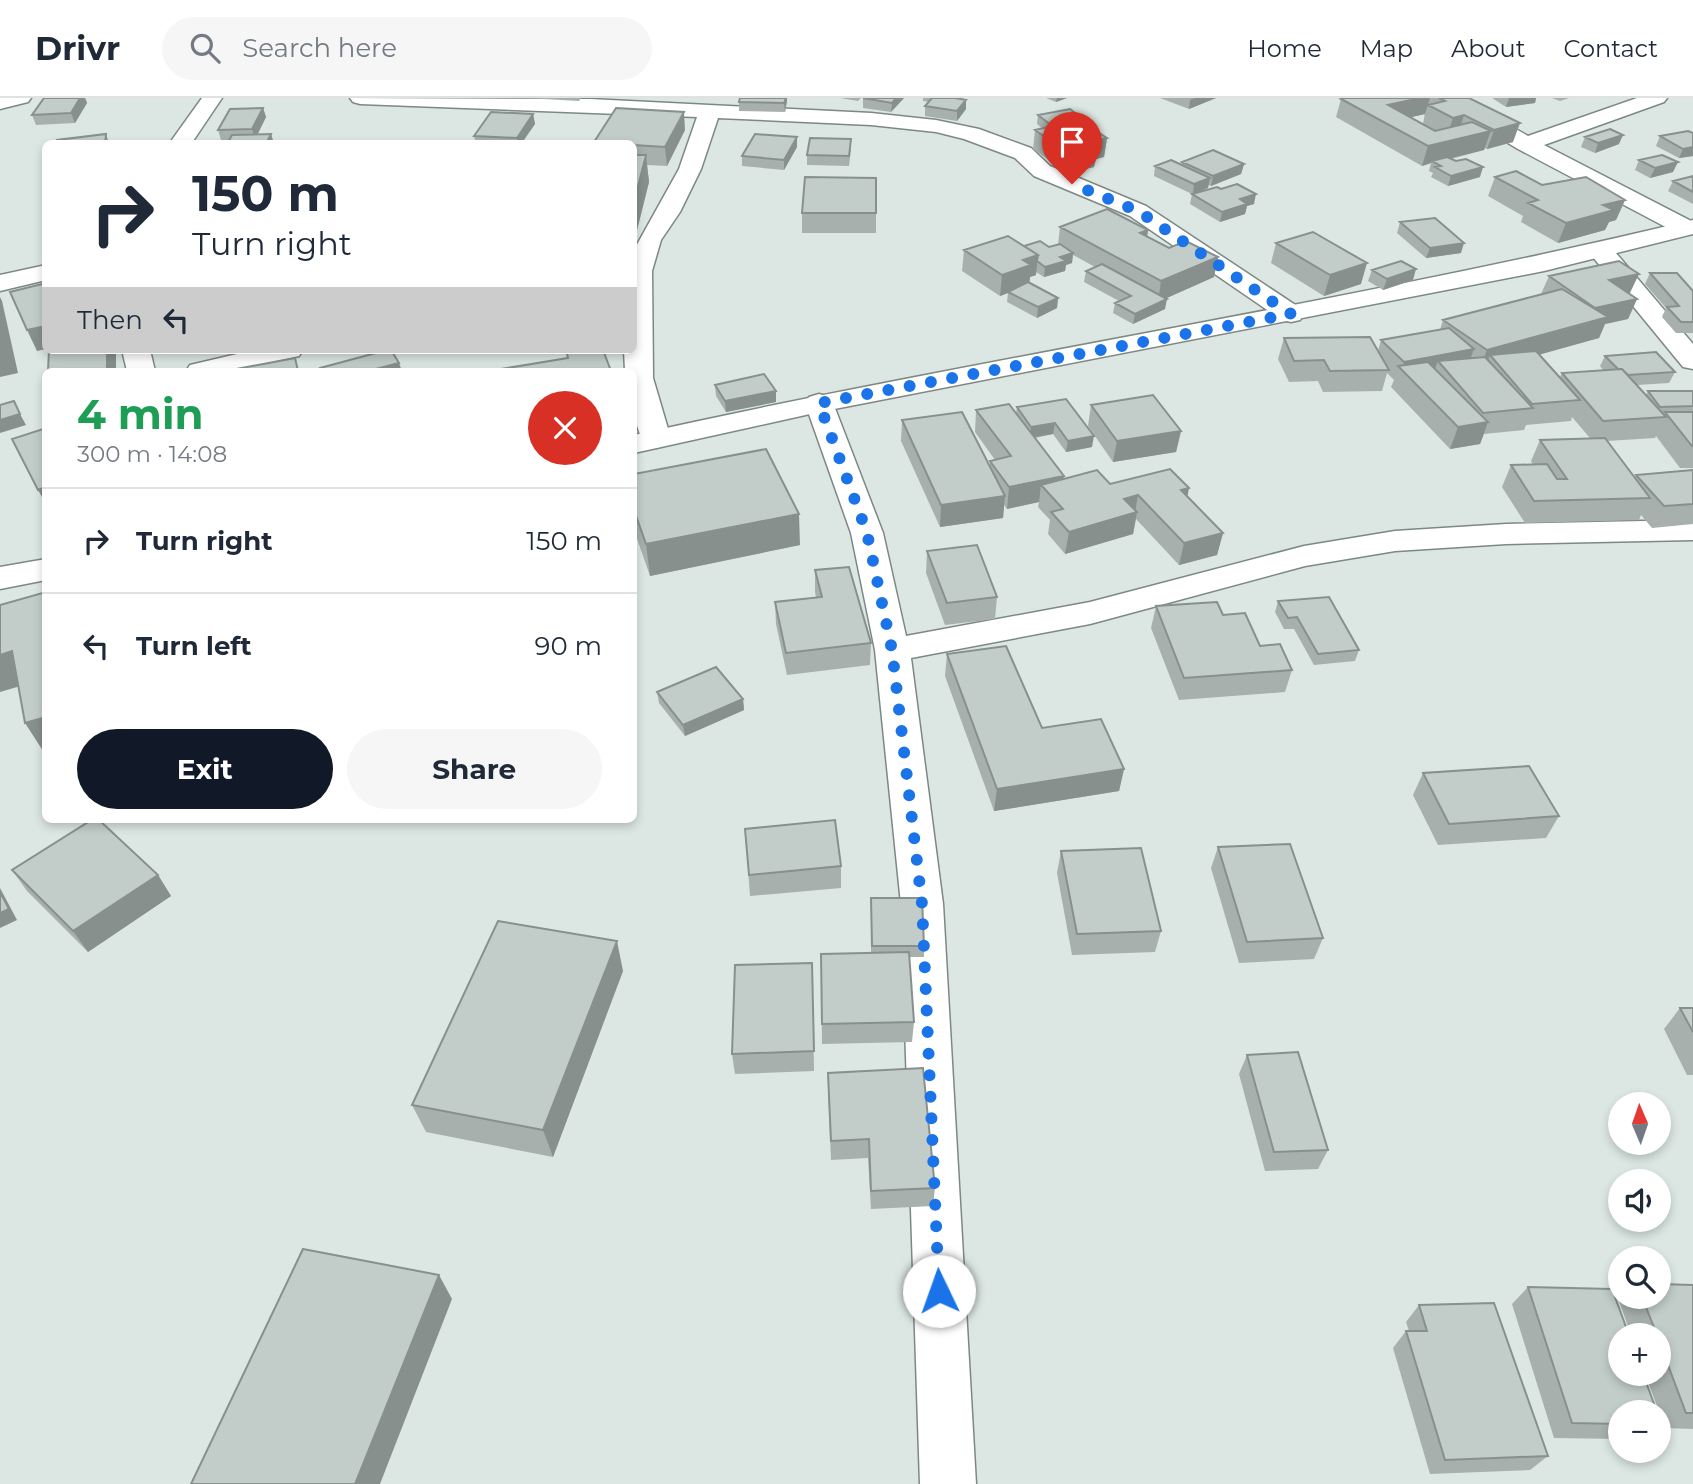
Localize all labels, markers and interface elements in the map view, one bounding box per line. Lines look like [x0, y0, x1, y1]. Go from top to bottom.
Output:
search box [162, 17, 652, 80]
text: Drivr [35, 28, 120, 68]
icon: search [186, 29, 224, 67]
text: Search here [242, 32, 397, 64]
text: Home [1247, 34, 1322, 63]
text: Map [1360, 34, 1413, 63]
text: About [1451, 34, 1525, 63]
text: Contact [1563, 34, 1658, 63]
pin [1042, 112, 1102, 184]
icon: arrive [1053, 123, 1091, 161]
text: 150 m [192, 164, 339, 223]
icon: right [77, 168, 168, 259]
text: Turn right [192, 224, 352, 263]
icon: left [157, 301, 195, 339]
text: Then [77, 304, 143, 336]
text: 4 min [77, 388, 204, 440]
button: close [528, 391, 602, 465]
text: 300 m · 14:08 [77, 440, 227, 468]
icon: right [77, 522, 115, 560]
text: Turn right [136, 525, 272, 557]
text: 150 m [526, 525, 602, 557]
icon: left [77, 627, 115, 665]
text: Turn left [136, 630, 252, 662]
text: 90 m [535, 630, 602, 662]
button: Exit [77, 729, 333, 809]
button: Share [347, 729, 602, 809]
north arrow [1608, 1092, 1671, 1155]
map controls [1608, 1092, 1671, 1463]
button: sound [1608, 1169, 1671, 1232]
button: search [1608, 1246, 1671, 1309]
position arrow [902, 1254, 976, 1328]
button: + [1608, 1323, 1671, 1386]
button: − [1608, 1400, 1671, 1463]

